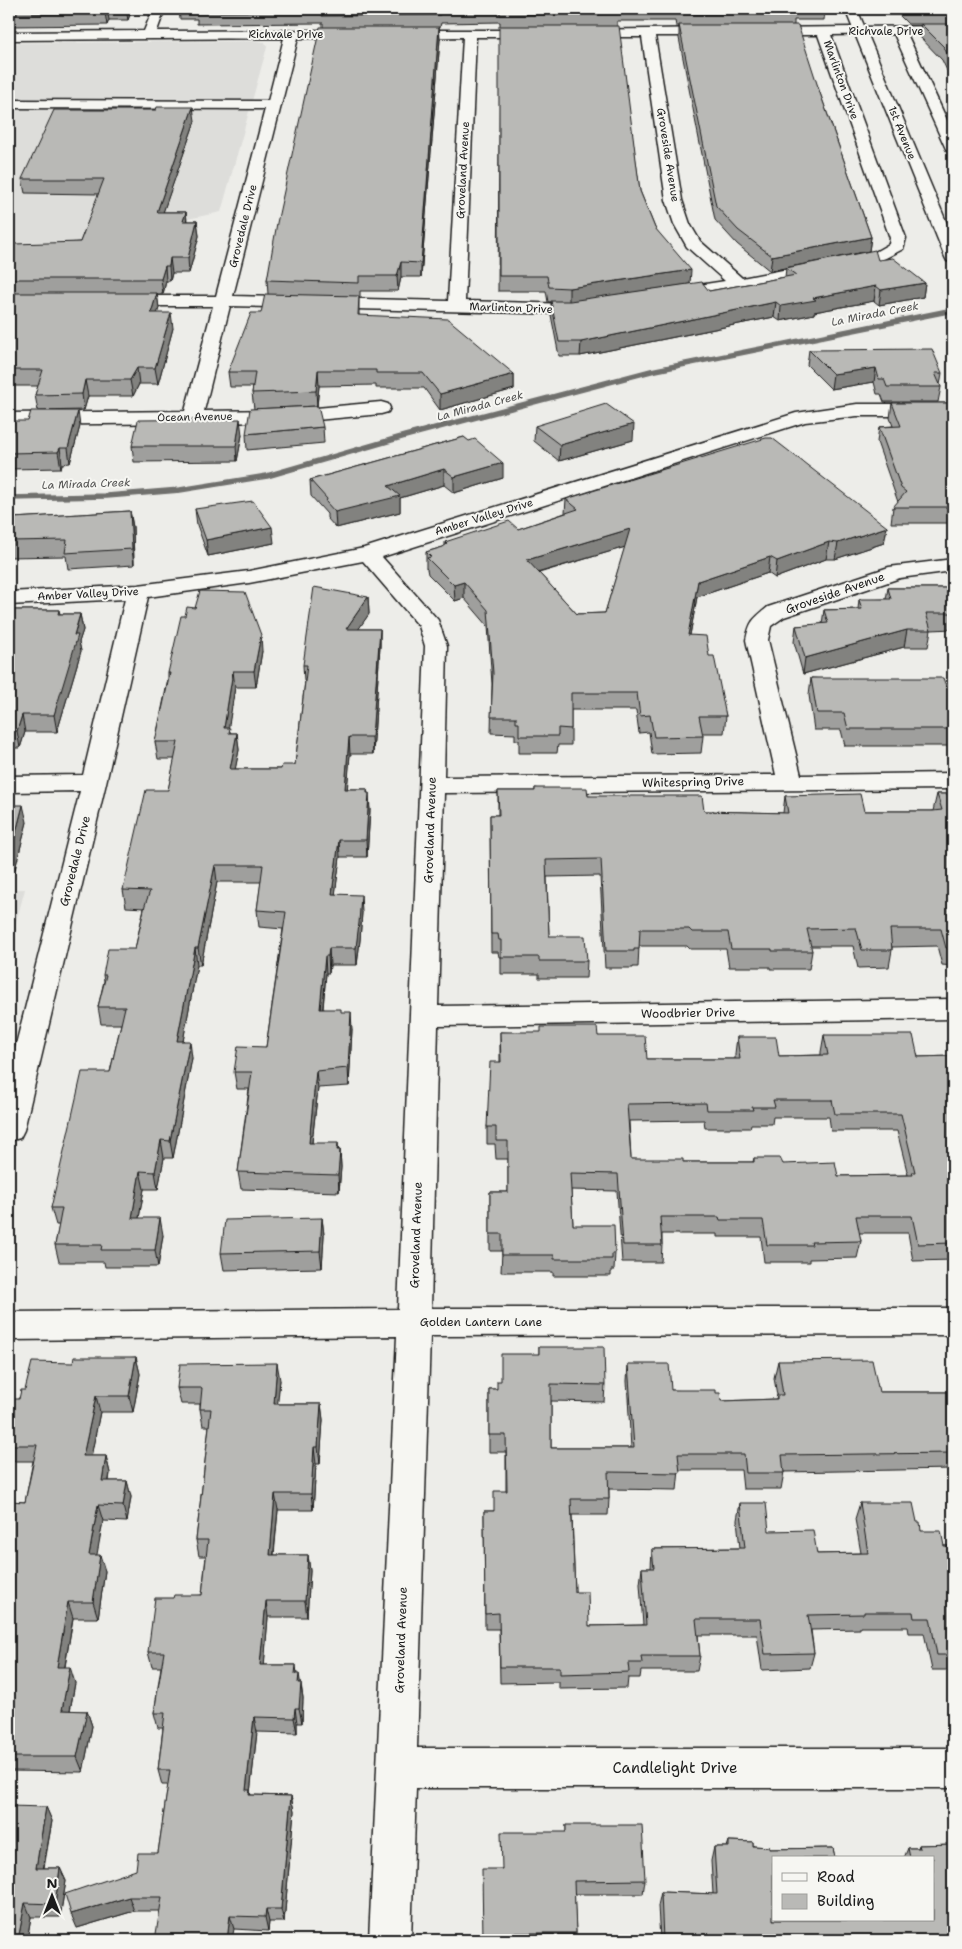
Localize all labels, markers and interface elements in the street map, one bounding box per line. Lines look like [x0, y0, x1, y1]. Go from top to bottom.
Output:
street label: Richvale Drive [848, 24, 924, 39]
street label: Richvale Drive [248, 27, 324, 42]
street label: Marlinton Drive [820, 38, 862, 122]
street label: 1st Avenue [884, 104, 920, 162]
street label: Groveside Avenue [653, 107, 683, 203]
street label: Groveland Avenue [453, 121, 473, 219]
street label: Grovedale Drive [225, 183, 261, 269]
water label: La Mirada Creek [830, 298, 921, 330]
street label: Marlinton Drive [469, 299, 553, 317]
water label: La Mirada Creek [435, 387, 525, 425]
street label: Ocean Avenue [157, 409, 233, 425]
water label: La Mirada Creek [41, 475, 131, 493]
street label: Amber Valley Drive [433, 495, 535, 539]
street label: Groveside Avenue [783, 568, 887, 617]
street label: Amber Valley Drive [37, 584, 139, 604]
street label: Whitespring Drive [642, 773, 745, 791]
street label: Groveland Avenue [420, 776, 440, 884]
street label: Grovedale Drive [56, 814, 94, 908]
street label: Woodbrier Drive [641, 1004, 736, 1022]
street label: Groveland Avenue [406, 1181, 426, 1289]
street label: Golden Lantern Lane [420, 1314, 543, 1330]
street label: Groveland Avenue [391, 1586, 411, 1694]
street label: Candlelight Drive [613, 1758, 737, 1778]
legend [772, 1856, 934, 1922]
text: Road [817, 1867, 855, 1887]
north arrow [28, 1872, 78, 1922]
text: N [46, 1874, 58, 1892]
text: Building [817, 1891, 874, 1911]

